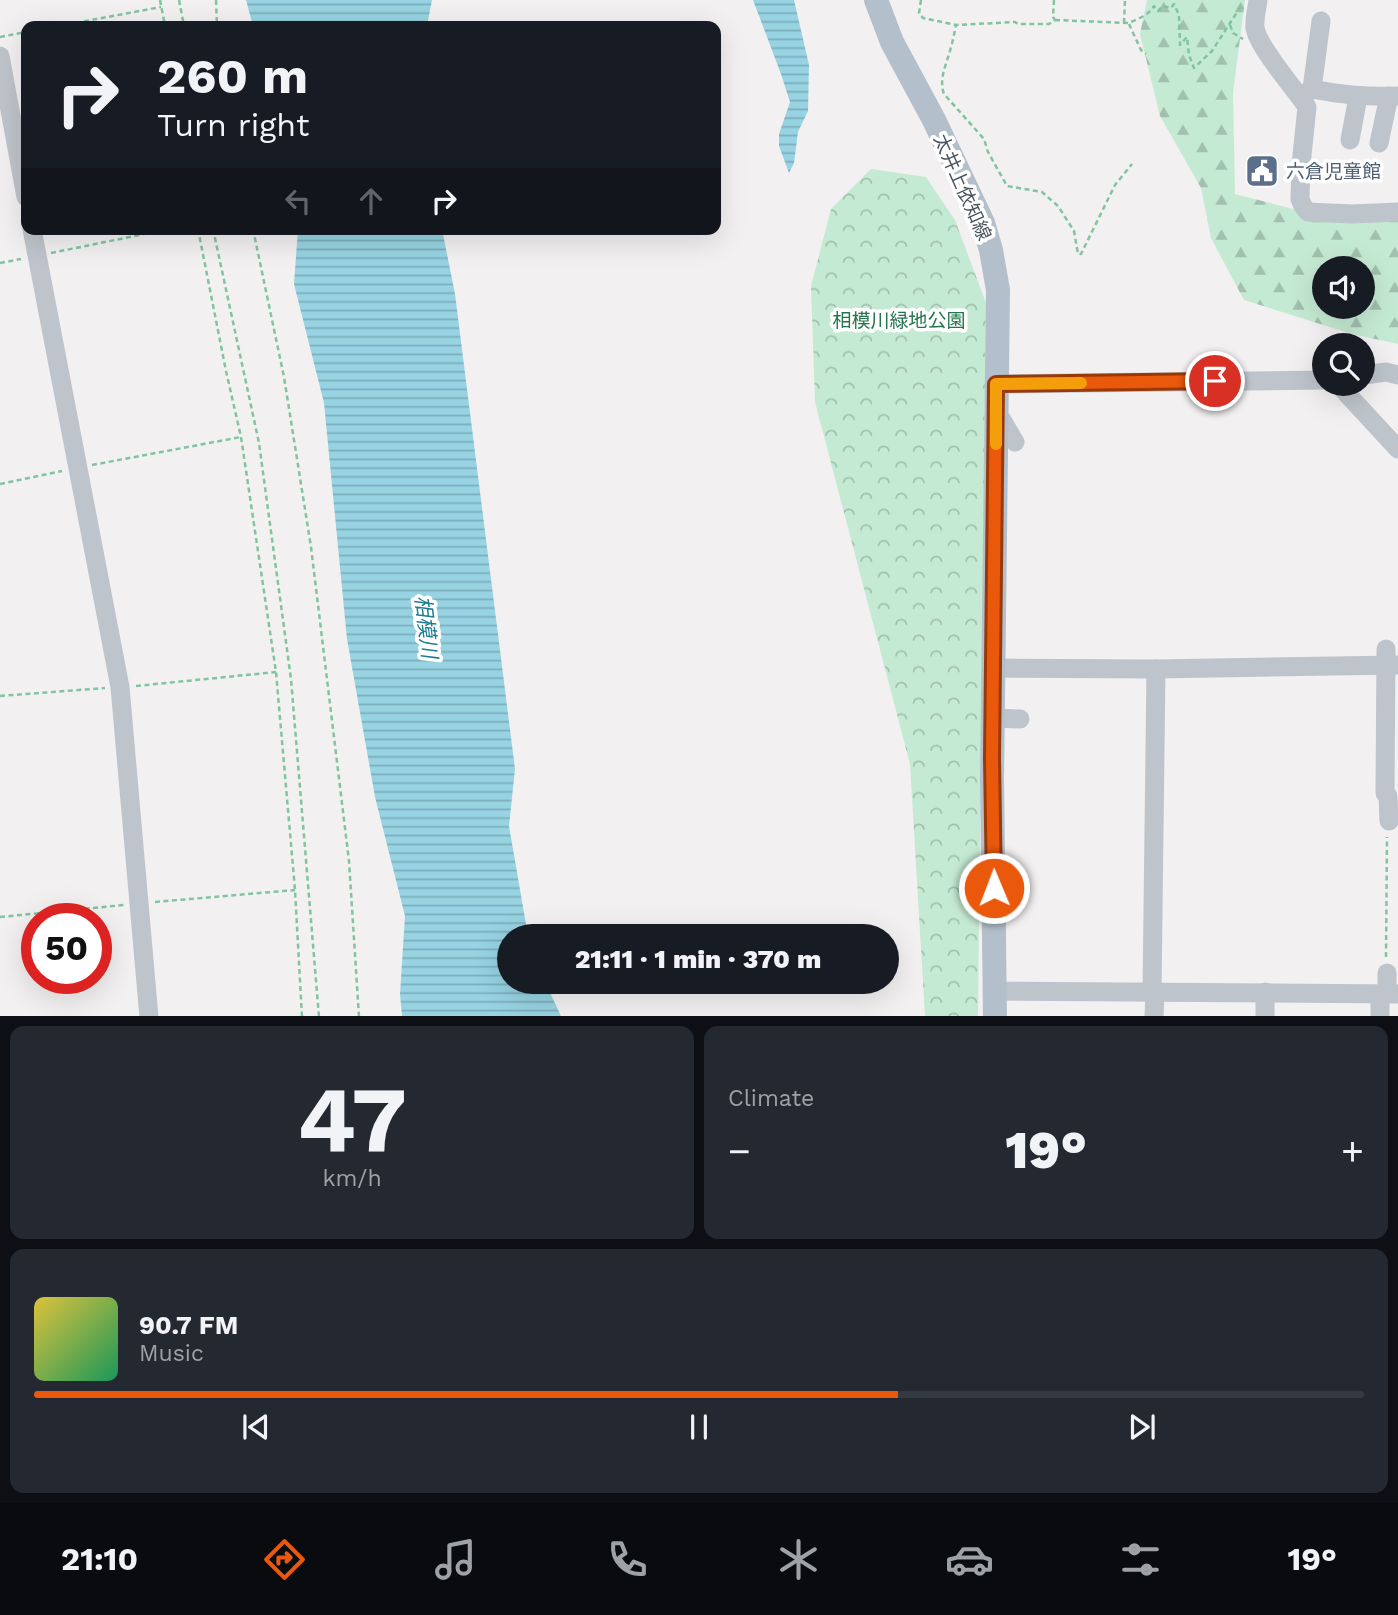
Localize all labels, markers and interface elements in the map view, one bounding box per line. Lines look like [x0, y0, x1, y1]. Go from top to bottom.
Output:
text: 260 m [157, 47, 308, 105]
icon: right [42, 49, 133, 140]
text: Turn right [157, 106, 309, 144]
street label: 太井上依知線 [929, 130, 996, 244]
public building icon: 六倉児童館 [1243, 152, 1281, 190]
place label: 六倉児童館 [1286, 160, 1381, 183]
icon: left [279, 182, 317, 220]
icon: ahead [352, 182, 390, 220]
icon: right [425, 182, 463, 220]
map controls [1312, 256, 1375, 396]
button: sound [1312, 256, 1375, 319]
park label: 相模川緑地公園 [832, 309, 966, 332]
button: search [1312, 333, 1375, 396]
pin [1185, 351, 1245, 411]
icon: arrive [1196, 362, 1234, 400]
water label: 相模川 [410, 594, 443, 662]
position arrow [957, 851, 1031, 925]
speed limit sign: 50 [21, 903, 112, 994]
text: 21:11 · 1 min · 370 m [575, 944, 821, 974]
text: 47 [297, 1066, 407, 1173]
text: Climate [728, 1085, 814, 1112]
text: 19° [1005, 1120, 1087, 1181]
text: − [728, 1129, 751, 1173]
text: + [1341, 1129, 1364, 1173]
text: km/h [322, 1165, 382, 1192]
text: 90.7 FM [139, 1310, 238, 1340]
text: Music [139, 1340, 204, 1367]
icon: previous [237, 1408, 275, 1446]
icon: pause [680, 1408, 718, 1446]
icon: next [1123, 1408, 1161, 1446]
icon: directions [260, 1535, 309, 1584]
icon: music [431, 1535, 480, 1584]
icon: phone [603, 1535, 652, 1584]
icon: climate [774, 1535, 823, 1584]
icon: car [945, 1535, 994, 1584]
icon: filters [1116, 1535, 1165, 1584]
text: 21:10 [61, 1540, 138, 1578]
text: 19° [1287, 1540, 1337, 1578]

